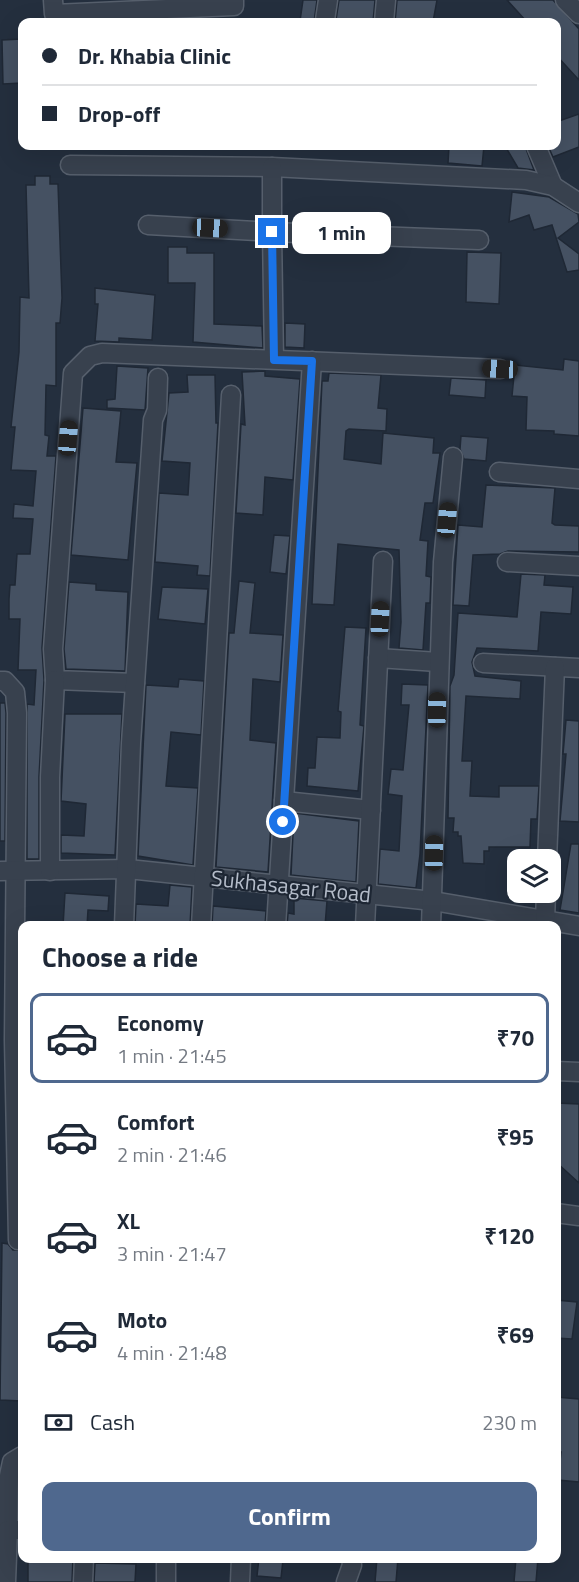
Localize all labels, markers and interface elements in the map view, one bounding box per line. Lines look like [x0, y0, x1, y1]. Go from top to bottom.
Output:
text: Dr. Khabia Clinic [78, 39, 231, 73]
text: Drop-off [78, 97, 160, 131]
callout: 1 min [293, 211, 392, 253]
text: 1 min [317, 217, 366, 248]
car [192, 218, 228, 238]
route end [258, 218, 285, 245]
car [482, 359, 518, 379]
car [57, 419, 79, 457]
car [436, 501, 458, 539]
car [370, 601, 390, 637]
car [428, 692, 446, 728]
route start [269, 808, 296, 835]
car [425, 835, 443, 871]
map controls [507, 849, 561, 903]
button: layers [507, 849, 561, 903]
street label: Sukhasagar Road [209, 861, 373, 911]
text: Choose a ride [42, 936, 198, 977]
text: Economy [117, 1006, 204, 1040]
icon: car [45, 1011, 99, 1065]
text: ₹70 [497, 1021, 534, 1055]
text: 1 min · 21:45 [117, 1040, 227, 1071]
text: Comfort [117, 1105, 195, 1139]
icon: car [45, 1110, 99, 1164]
text: ₹95 [497, 1120, 534, 1154]
text: 2 min · 21:46 [117, 1139, 227, 1170]
text: XL [117, 1204, 140, 1238]
icon: car [45, 1209, 99, 1263]
text: ₹120 [484, 1219, 534, 1253]
text: 3 min · 21:47 [117, 1238, 227, 1269]
text: Moto [117, 1303, 167, 1337]
icon: car [45, 1308, 99, 1362]
text: ₹69 [497, 1318, 534, 1352]
text: 4 min · 21:48 [117, 1337, 227, 1368]
text: Cash [90, 1405, 135, 1439]
icon: cash [42, 1406, 75, 1439]
text: 230 m [482, 1407, 537, 1438]
button: Confirm [42, 1482, 537, 1551]

